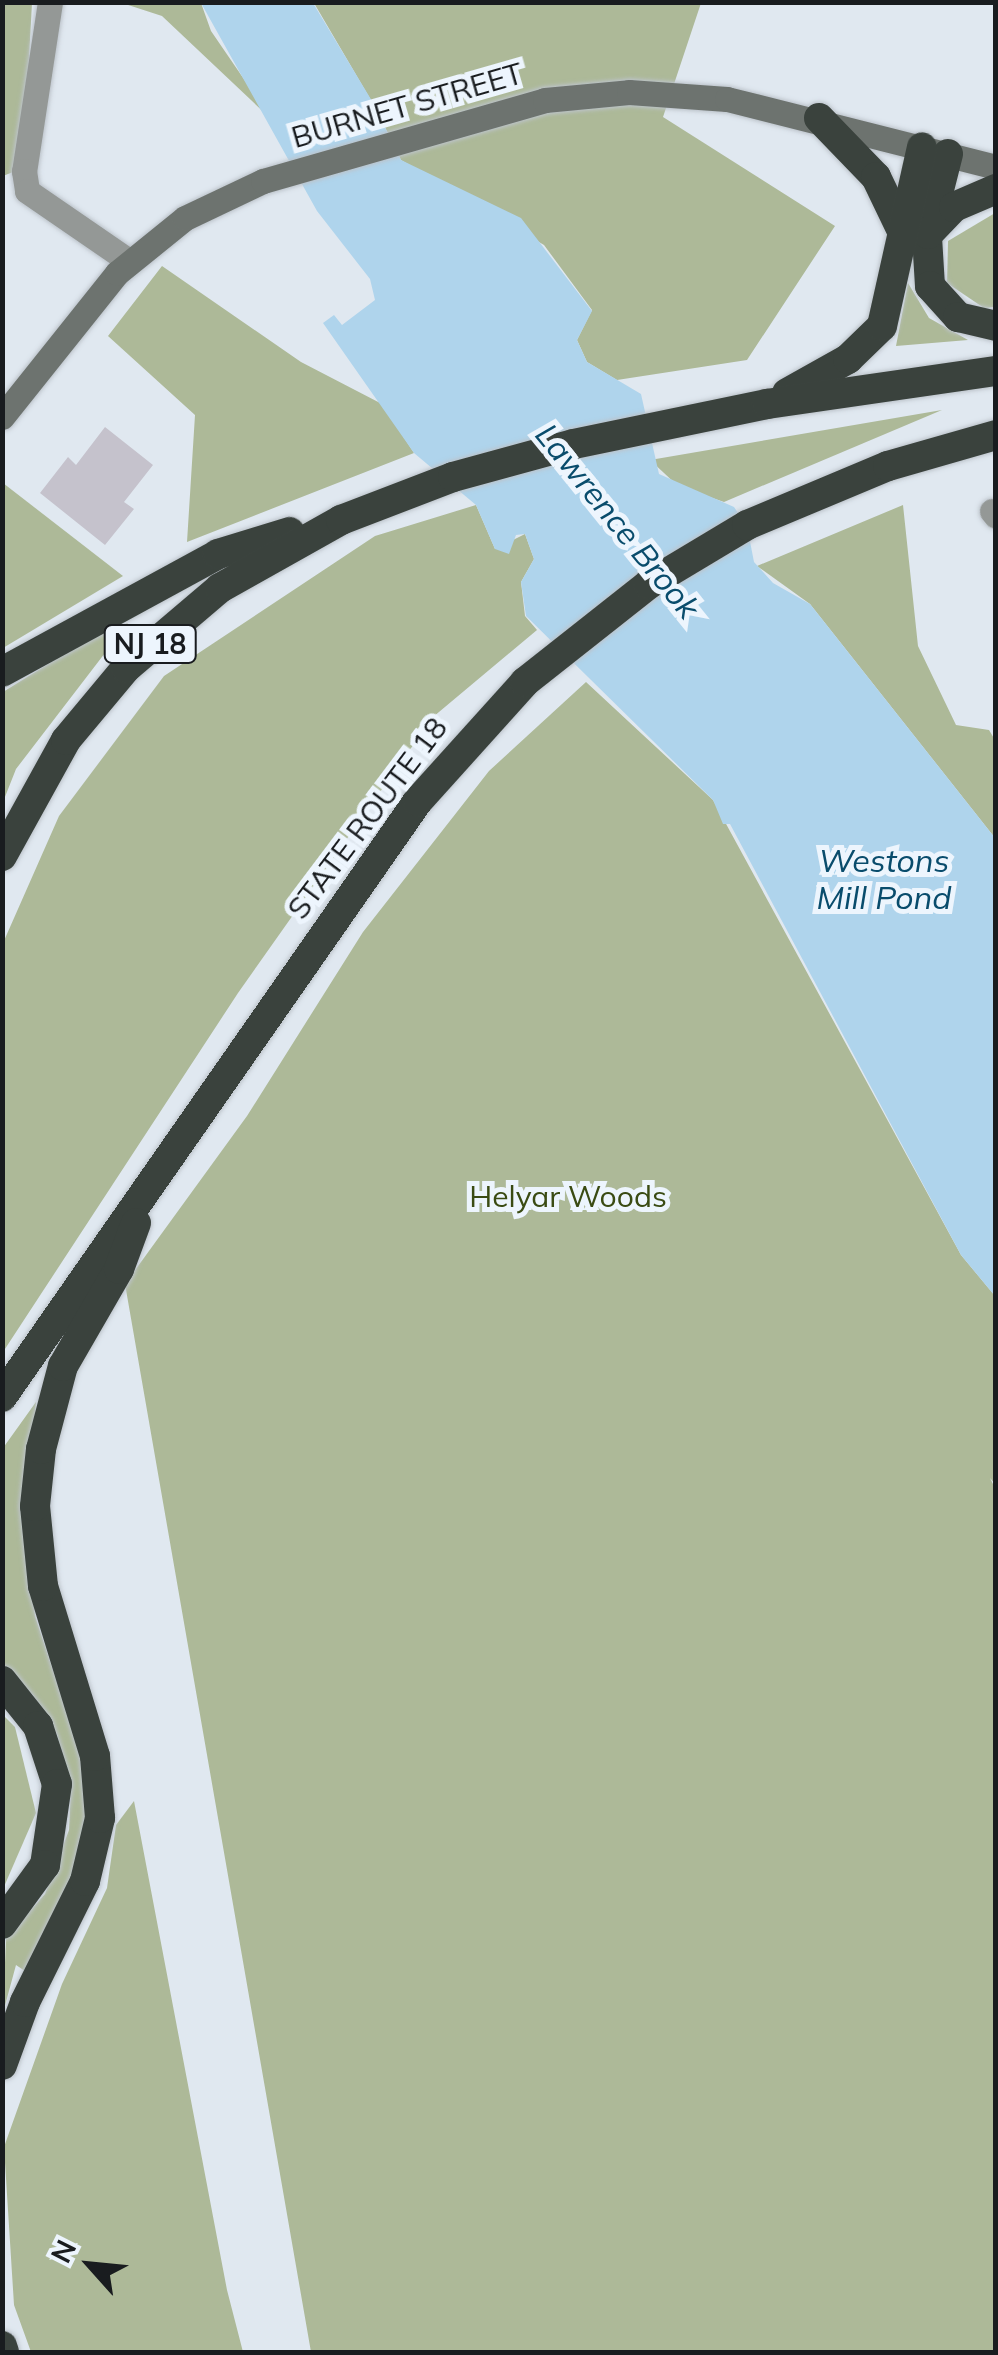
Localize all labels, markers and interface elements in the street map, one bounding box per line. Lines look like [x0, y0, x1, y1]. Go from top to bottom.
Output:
street label: BURNET STREET [287, 55, 527, 155]
water label: Lawrence Brook [528, 416, 708, 626]
road number: NJ 18 [102, 621, 198, 667]
street label: STATE ROUTE 18 [280, 710, 454, 926]
water label: Westons Mill Pond [817, 842, 951, 917]
park label: Helyar Woods [469, 1178, 667, 1214]
north arrow [40, 2215, 140, 2315]
text: N [42, 2234, 83, 2269]

